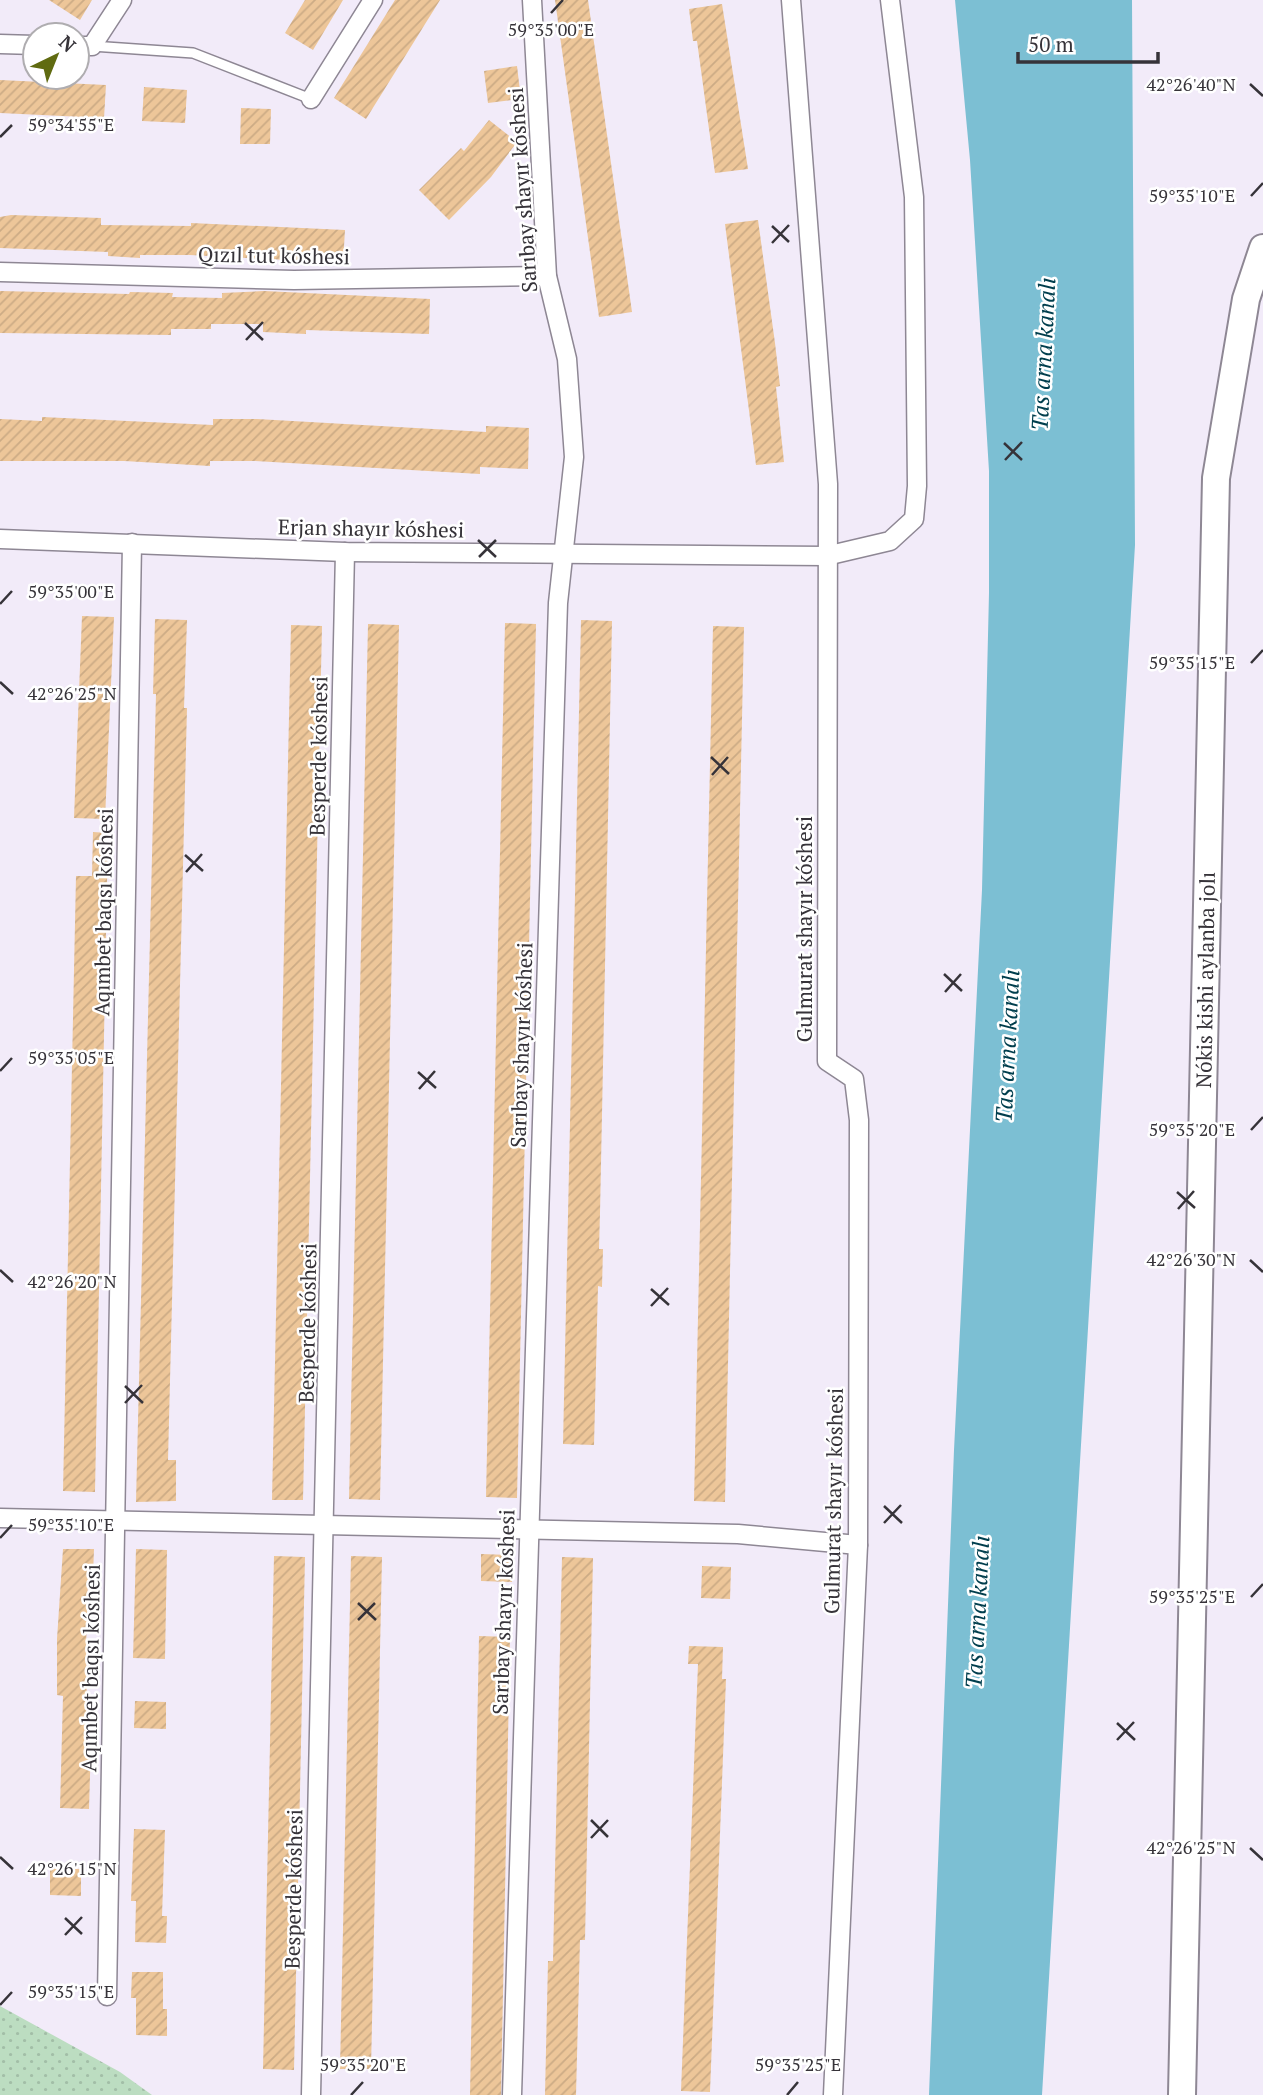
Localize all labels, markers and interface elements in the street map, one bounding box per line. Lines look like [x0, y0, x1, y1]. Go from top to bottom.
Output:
text: 59°35'00"E [508, 17, 594, 41]
north arrow [21, 21, 91, 91]
scale bar [1018, 21, 1158, 65]
text: N [54, 29, 82, 58]
text: 50 m [1028, 30, 1074, 58]
text: 42°26'40"N [1146, 72, 1236, 96]
street label: Sarıbay shayır kóshesi [501, 86, 543, 294]
text: 59°34'55"E [28, 112, 114, 136]
text: 59°35'10"E [1149, 183, 1235, 207]
street label: Qızıl tut kóshesi [198, 240, 350, 270]
water label: Tas arna kanalı [1024, 277, 1062, 431]
street label: Erjan shayır kóshesi [278, 512, 464, 544]
text: 59°35'00"E [28, 579, 114, 603]
text: 59°35'15"E [1149, 650, 1235, 674]
street label: Besperde kóshesi [303, 676, 333, 836]
text: 42°26'25"N [27, 681, 117, 705]
street label: Aqımbet baqsı kóshesi [87, 808, 119, 1016]
street label: Gulmurat shayır kóshesi [790, 816, 818, 1042]
street label: Nókis kishi aylanba jolı [1189, 872, 1221, 1088]
street label: Sarıbay shayır kóshesi [503, 942, 539, 1148]
water label: Tas arna kanalı [988, 969, 1026, 1123]
text: 59°35'05"E [28, 1045, 114, 1069]
text: 59°35'20"E [1149, 1117, 1235, 1141]
street label: Besperde kóshesi [292, 1243, 322, 1403]
text: 42°26'30"N [1146, 1247, 1236, 1271]
text: 42°26'20"N [27, 1269, 117, 1293]
street label: Gulmurat shayır kóshesi [817, 1388, 849, 1614]
street label: Sarıbay shayır kóshesi [485, 1509, 521, 1715]
text: 59°35'10"E [28, 1512, 114, 1536]
water label: Tas arna kanalı [958, 1535, 996, 1689]
street label: Aqımbet baqsı kóshesi [74, 1564, 106, 1772]
text: 59°35'25"E [1149, 1584, 1235, 1608]
street label: Besperde kóshesi [278, 1809, 308, 1969]
text: 42°26'25"N [1146, 1835, 1236, 1859]
text: 42°26'15"N [27, 1856, 117, 1880]
text: 59°35'15"E [28, 1979, 114, 2003]
text: 59°35'20"E [320, 2052, 406, 2076]
text: 59°35'25"E [755, 2052, 841, 2076]

